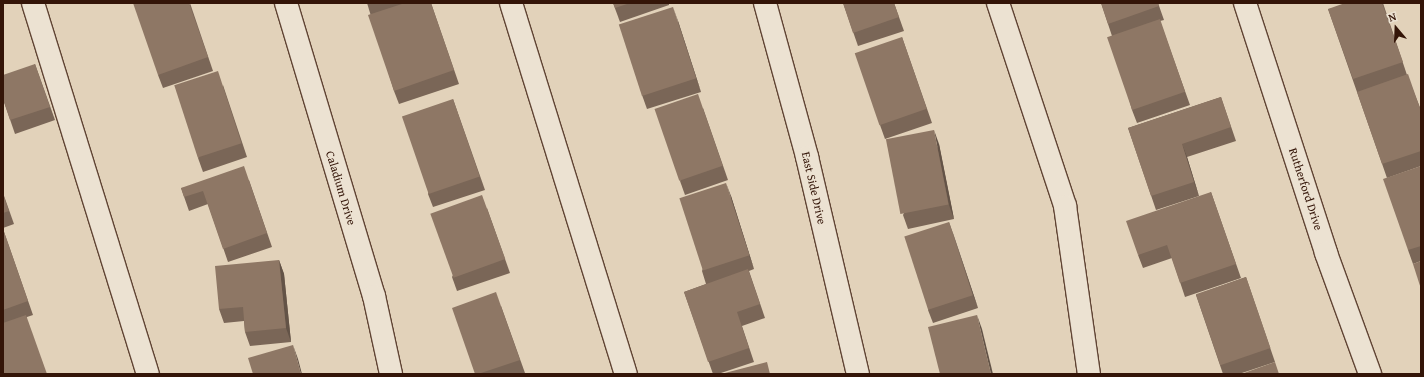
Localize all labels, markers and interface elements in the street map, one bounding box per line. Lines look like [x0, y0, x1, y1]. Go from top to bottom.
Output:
north arrow [1376, 8, 1416, 48]
text: N [1386, 8, 1398, 25]
street label: Rutherford Drive [1286, 146, 1326, 232]
street label: Caladium Drive [323, 149, 359, 227]
street label: East Side Drive [799, 150, 829, 226]

